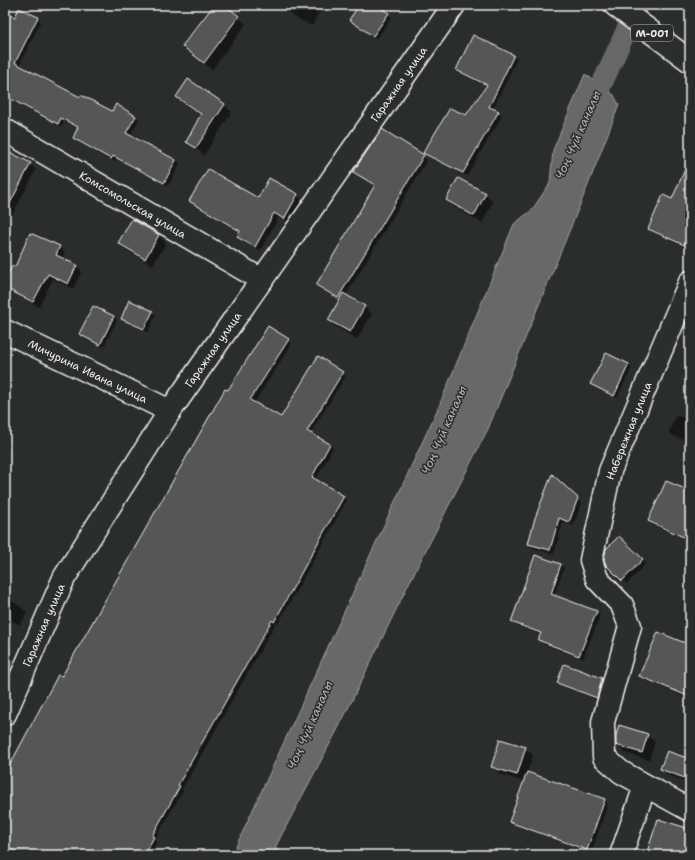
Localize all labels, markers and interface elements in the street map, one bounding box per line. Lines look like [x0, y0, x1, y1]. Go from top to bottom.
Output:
road number: М-001 [631, 25, 673, 41]
street label: Гаражная улица [367, 43, 430, 125]
water label: Чоң Чүй каналы [551, 88, 605, 182]
street label: Комсомольская улица [77, 168, 189, 242]
street label: Гаражная улица [181, 309, 245, 390]
street label: Мичурина Ивана улица [26, 336, 150, 407]
street label: Набережная улица [602, 380, 656, 482]
water label: Чоң Чүй каналы [417, 383, 471, 477]
street label: Гаражная улица [19, 581, 68, 669]
water label: Чоң Чүй каналы [283, 678, 337, 772]

